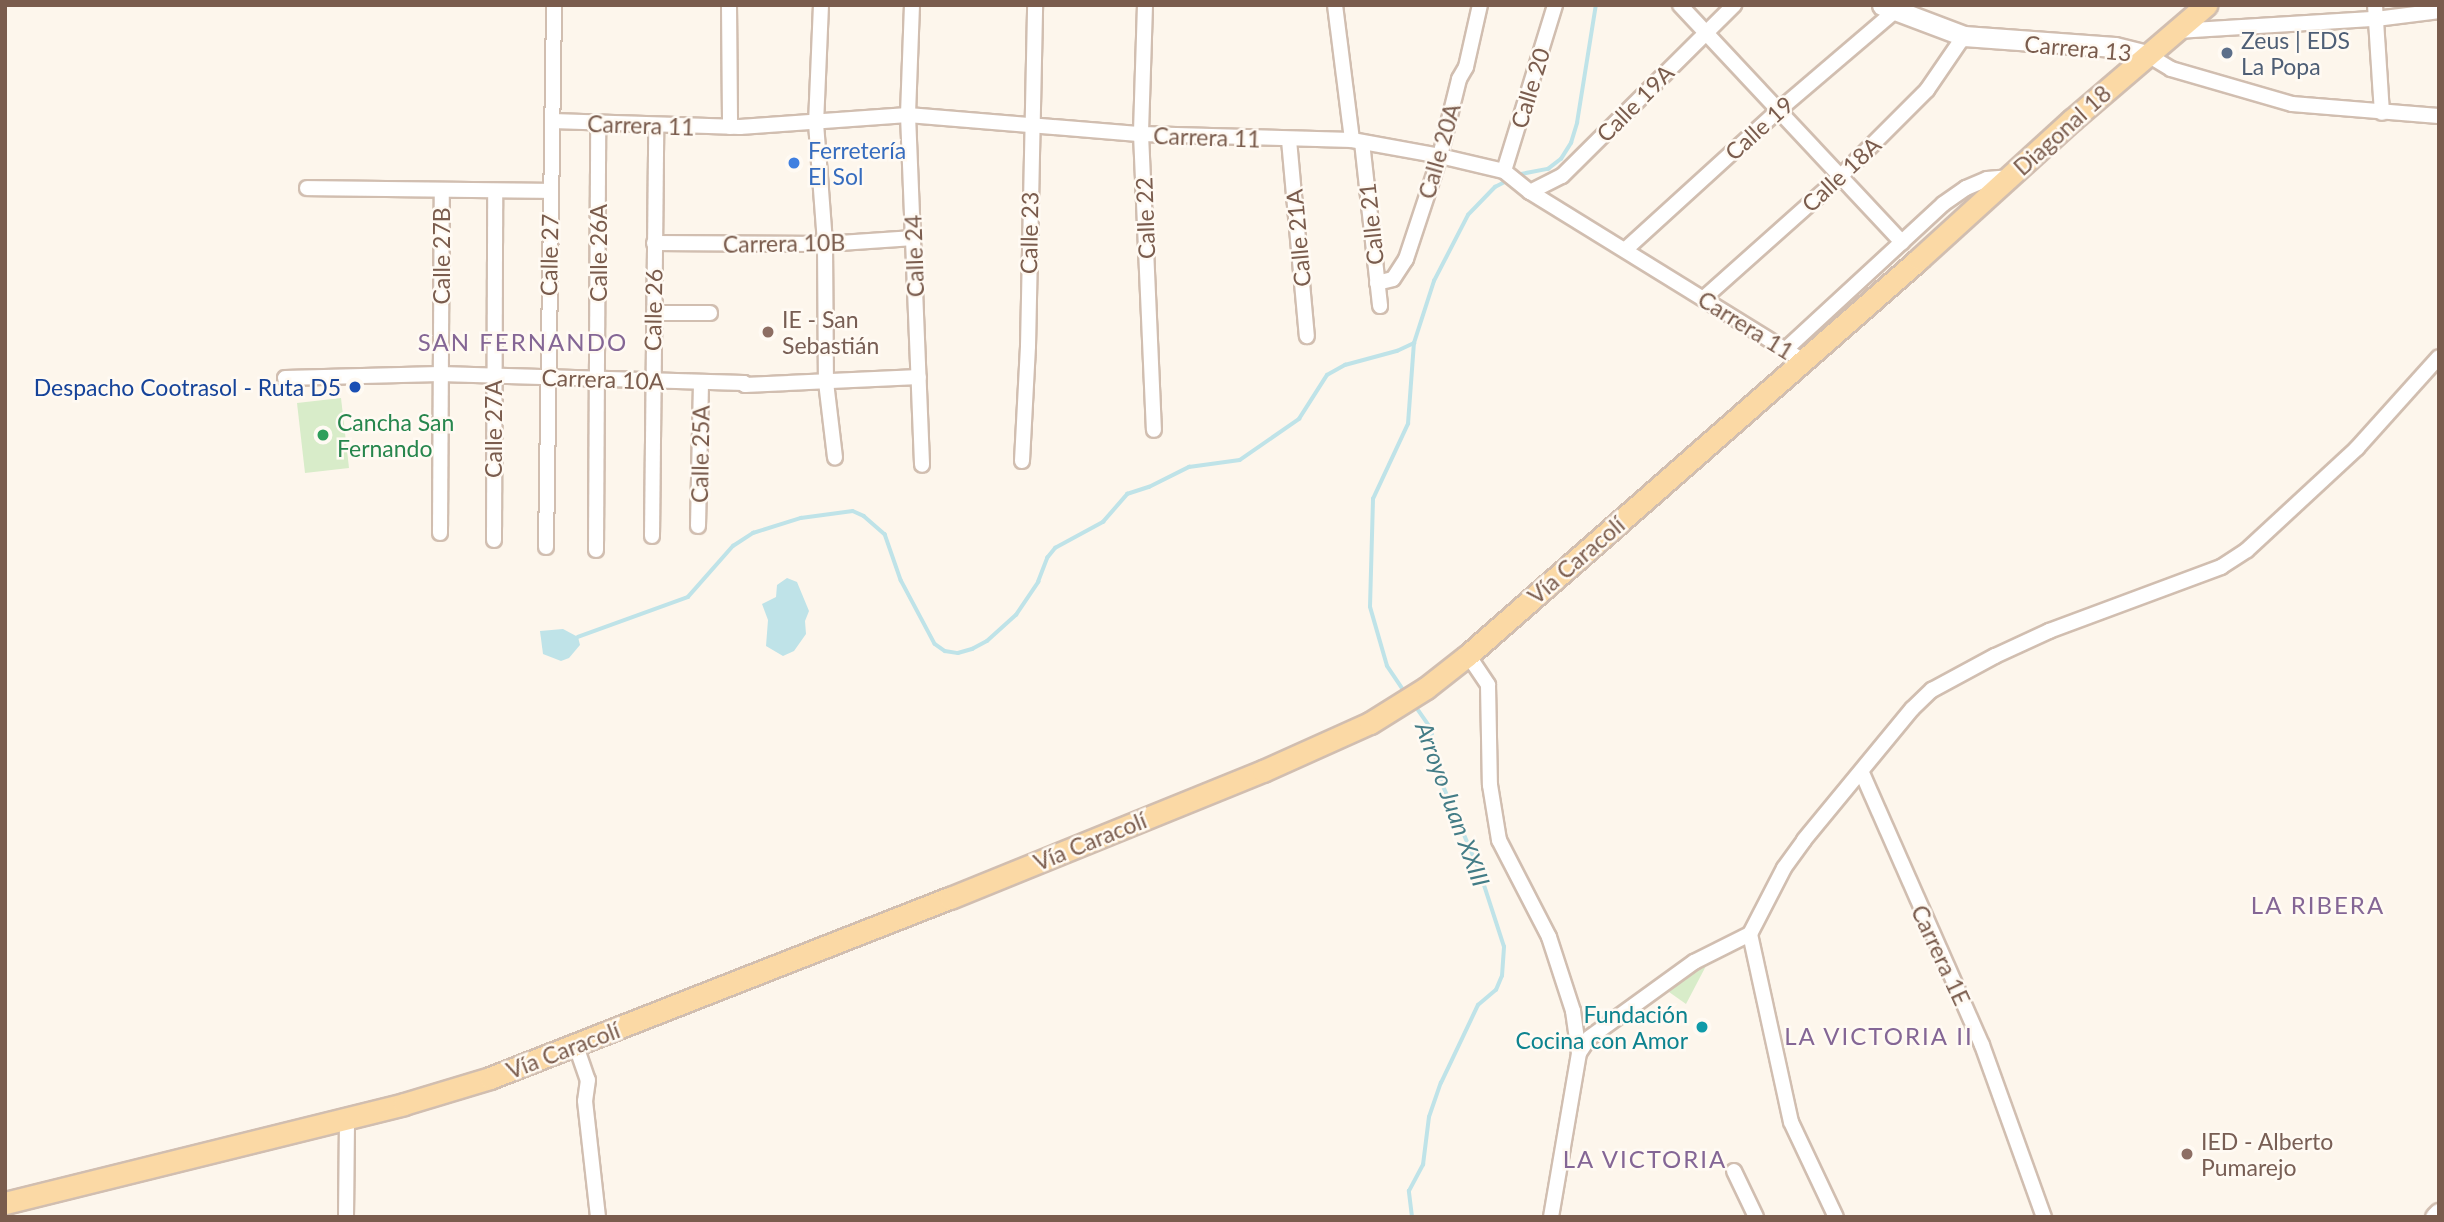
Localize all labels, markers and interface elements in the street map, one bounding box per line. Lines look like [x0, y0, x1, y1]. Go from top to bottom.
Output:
place label: Zeus | EDS La Popa [2241, 26, 2350, 80]
street label: Carrera 13 [2023, 30, 2133, 66]
street label: Calle 20 [1505, 45, 1555, 131]
marker: Zeus | EDS La Popa [2219, 45, 2235, 61]
street label: Calle 19A [1591, 59, 1679, 147]
street label: Diagonal 18 [2008, 79, 2116, 181]
street label: Calle 19 [1719, 90, 1799, 166]
street label: Calle 20A [1412, 100, 1466, 202]
street label: Carrera 11 [587, 109, 695, 141]
street label: Carrera 11 [1153, 121, 1261, 153]
street label: Calle 18A [1796, 131, 1886, 217]
place label: Ferretería El Sol [808, 136, 906, 190]
marker: Ferretería El Sol [786, 155, 802, 171]
street label: Calle 22 [1130, 176, 1160, 260]
street label: Calle 21 [1353, 182, 1389, 266]
street label: Calle 21A [1280, 188, 1316, 288]
street label: Calle 23 [1014, 192, 1044, 274]
street label: Calle 26A [584, 204, 612, 302]
street label: Calle 27B [427, 207, 455, 305]
street label: Calle 27 [534, 214, 564, 296]
street label: Calle 24 [899, 214, 929, 298]
street label: Carrera 10B [723, 228, 845, 258]
street label: Calle 26 [638, 269, 668, 351]
street label: Carrera 11 [1693, 285, 1799, 365]
place label: IE - San Sebastián [782, 305, 879, 359]
marker: IE - San Sebastián [760, 324, 776, 340]
district label: SAN FERNANDO [419, 328, 627, 356]
street label: Carrera 10A [541, 363, 665, 395]
place label: Despacho Cootrasol - Ruta D5 [34, 373, 341, 401]
marker: Despacho Cootrasol - Ruta D5 [347, 379, 363, 395]
street label: Calle 27A [479, 380, 507, 478]
street label: Calle 25A [685, 405, 715, 503]
place label: Cancha San Fernando [337, 408, 454, 462]
marker: Cancha San Fernando [315, 427, 331, 443]
street label: Vía Caracolí [1522, 511, 1630, 609]
water label: Arroyo Juan XXIII [1410, 718, 1496, 890]
street label: Vía Caracolí [1030, 806, 1150, 876]
district label: LA RIBERA [2252, 891, 2384, 919]
street label: Carrera 1E [1906, 901, 1976, 1009]
place label: Fundación Cocina con Amor [1515, 1000, 1688, 1054]
street label: Vía Caracolí [502, 1016, 624, 1084]
marker: Fundación Cocina con Amor [1694, 1019, 1710, 1035]
district label: LA VICTORIA II [1785, 1022, 1973, 1050]
place label: IED - Alberto Pumarejo [2201, 1127, 2334, 1181]
district label: LA VICTORIA [1563, 1145, 1727, 1173]
marker: IED - Alberto Pumarejo [2179, 1146, 2195, 1162]

